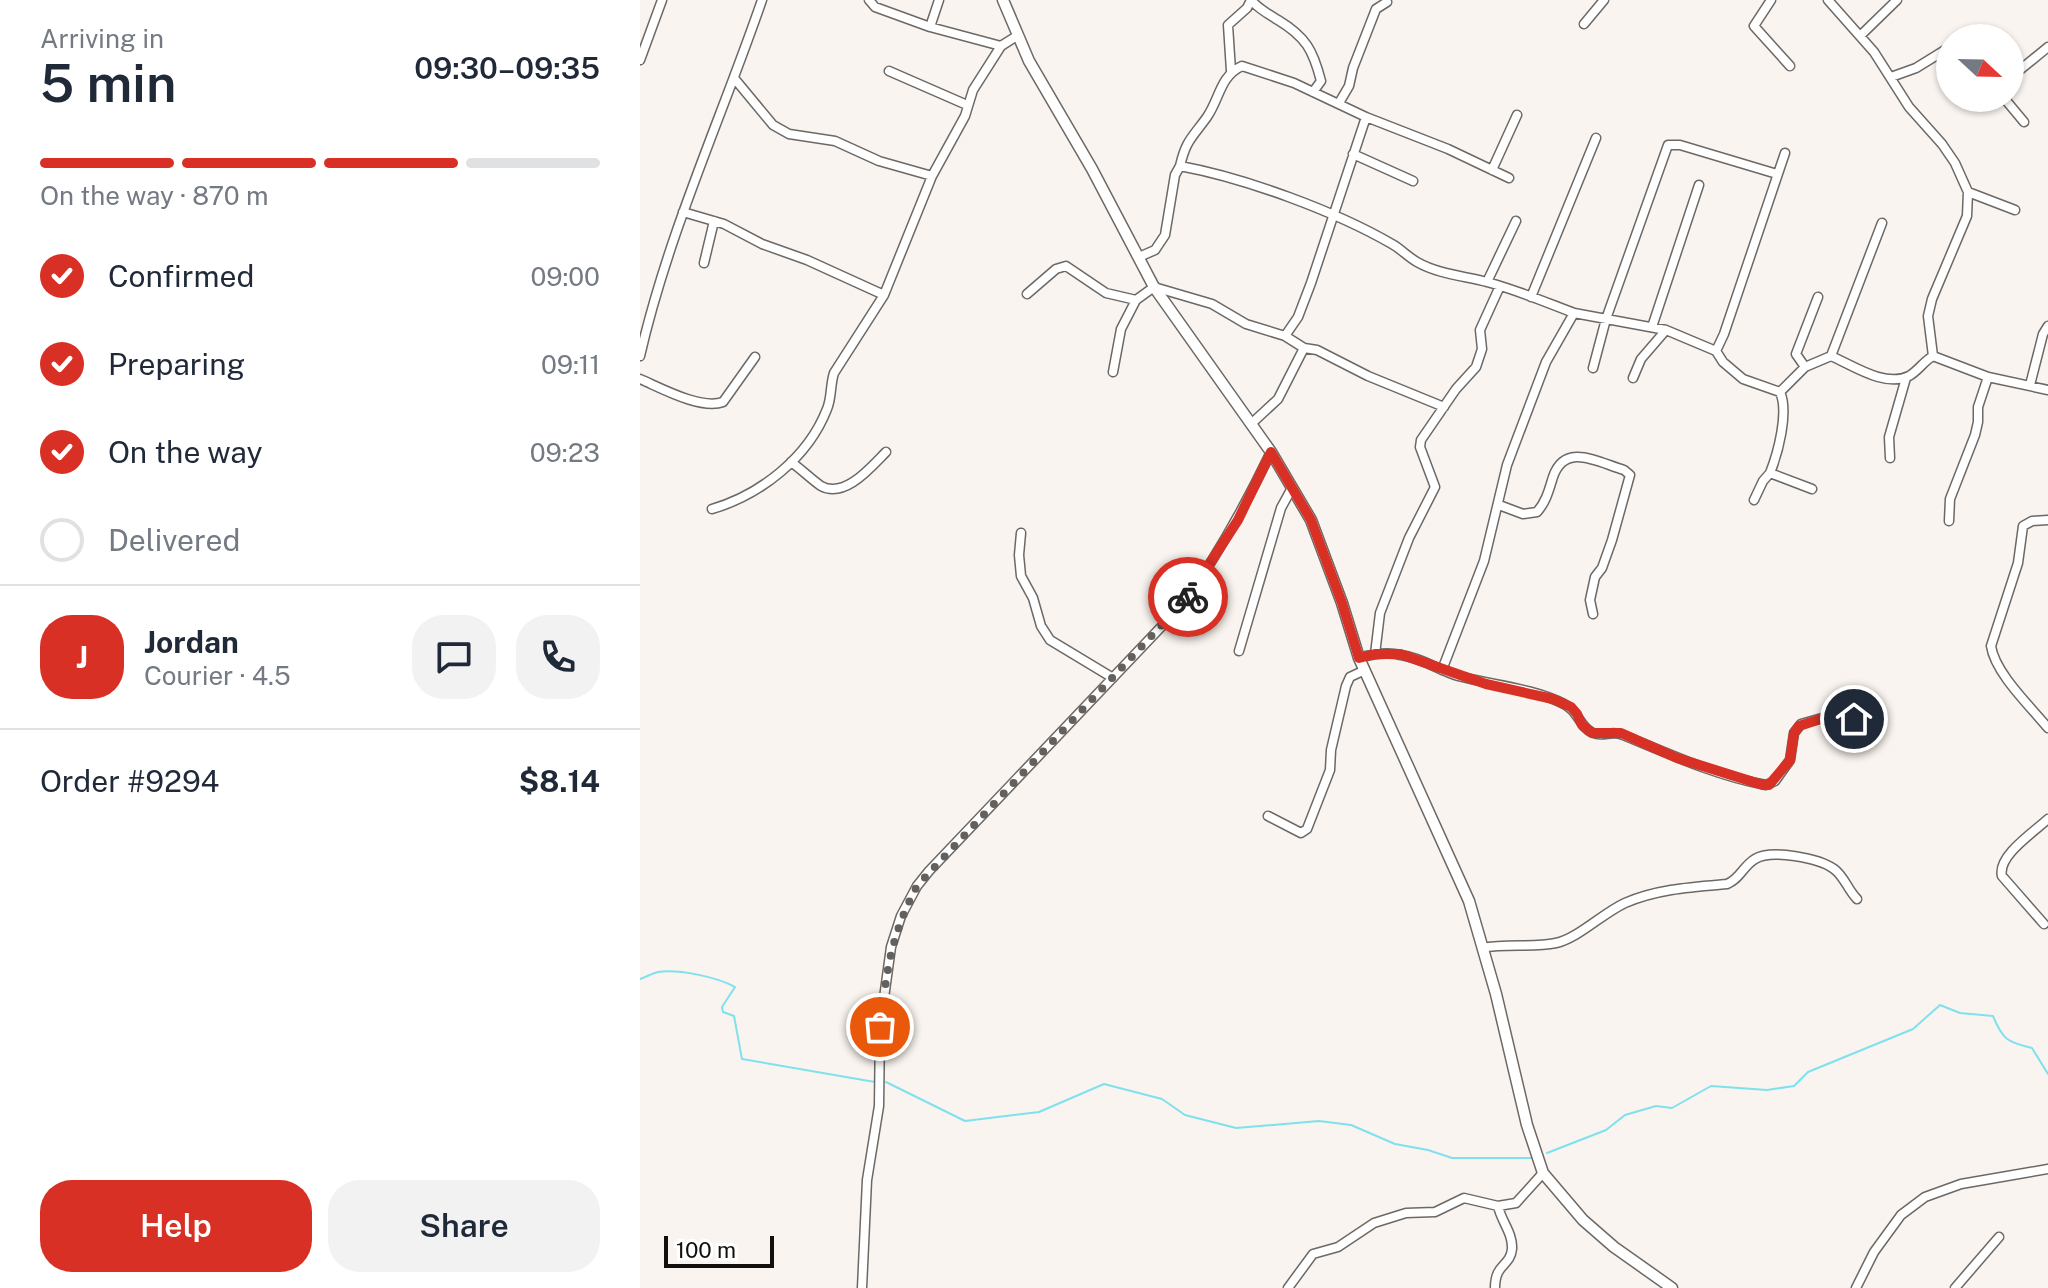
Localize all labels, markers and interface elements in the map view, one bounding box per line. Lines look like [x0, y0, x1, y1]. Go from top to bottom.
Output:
text: Arriving in [40, 23, 164, 54]
north arrow [1936, 24, 2024, 112]
map controls [1936, 24, 2024, 112]
text: 09:30–09:35 [414, 50, 600, 86]
text: 5 min [40, 53, 176, 114]
text: On the way · 870 m [40, 180, 268, 211]
icon: check [40, 254, 84, 298]
text: Confirmed [108, 258, 254, 294]
text: 09:00 [531, 261, 600, 292]
icon: check [40, 342, 84, 386]
text: Preparing [108, 346, 245, 382]
text: 09:11 [541, 349, 600, 380]
icon: check [40, 430, 84, 474]
text: On the way [108, 434, 262, 470]
text: 09:23 [530, 437, 600, 468]
text: Delivered [108, 522, 240, 558]
courier [1148, 557, 1228, 637]
icon: bike [1166, 575, 1210, 619]
button: chat [412, 615, 496, 699]
button: phone [516, 615, 600, 699]
text: Jordan [144, 624, 239, 660]
text: J [76, 639, 88, 675]
text: Courier · 4.5 [144, 660, 291, 691]
pin [1820, 685, 1888, 753]
icon: home [1832, 697, 1876, 741]
text: Order #9294 [40, 763, 219, 799]
text: $8.14 [519, 763, 600, 799]
pin [846, 993, 914, 1061]
icon: bag [858, 1005, 902, 1049]
button: Help [40, 1180, 312, 1272]
button: Share [328, 1180, 600, 1272]
scale bar [664, 1232, 774, 1268]
text: 100 m [676, 1237, 736, 1263]

